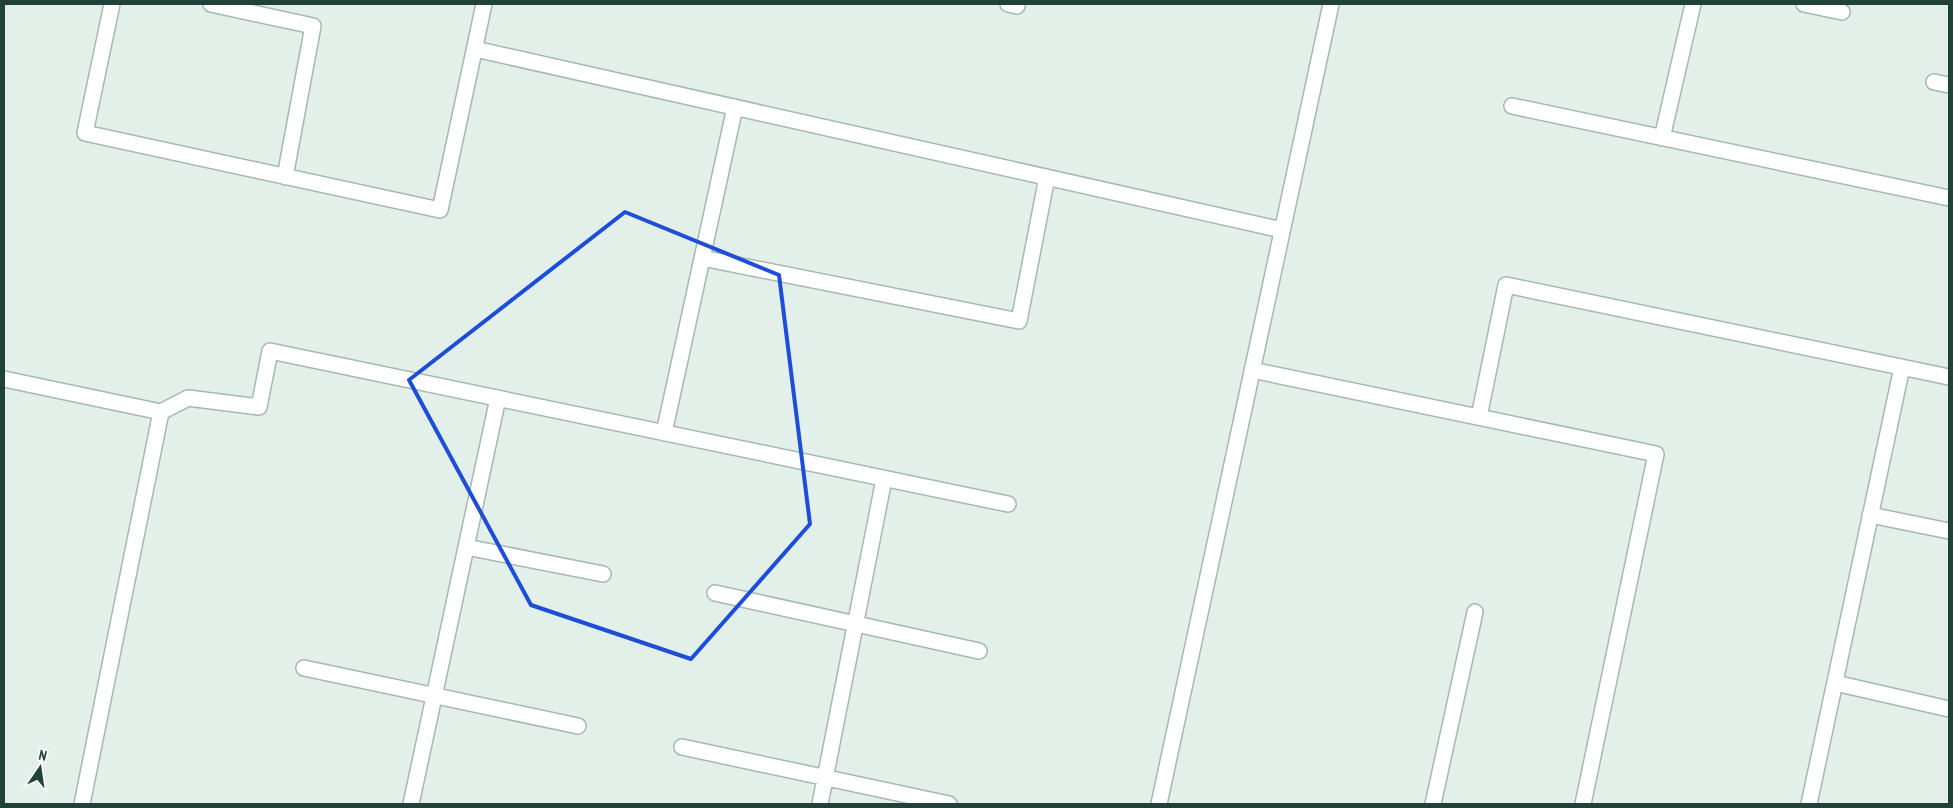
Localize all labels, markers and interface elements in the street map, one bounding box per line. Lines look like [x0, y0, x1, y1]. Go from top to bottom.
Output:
north arrow [15, 743, 65, 793]
text: N [37, 746, 49, 765]

